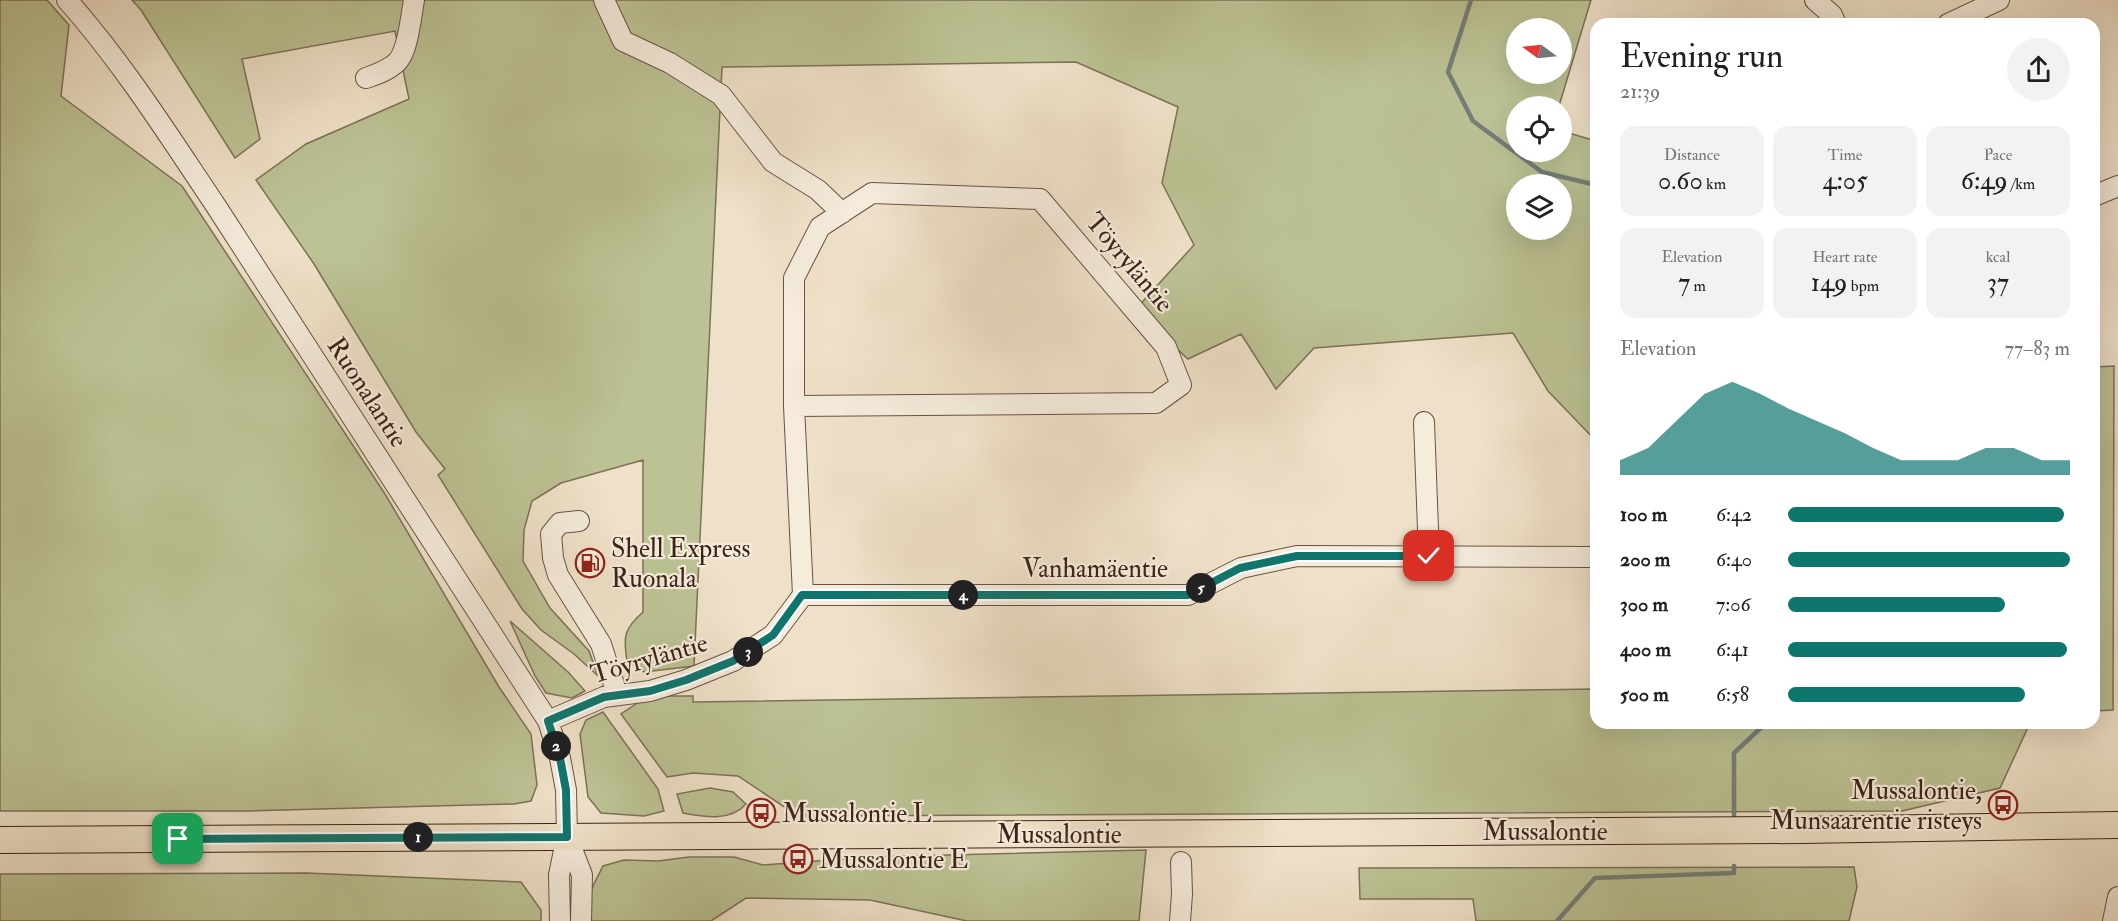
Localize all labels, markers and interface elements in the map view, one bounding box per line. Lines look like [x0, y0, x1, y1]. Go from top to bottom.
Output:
north arrow [1506, 18, 1572, 84]
map controls [1506, 18, 1572, 240]
text: Evening run [1620, 36, 1783, 77]
button: share [2007, 38, 2070, 101]
text: 21:39 [1620, 79, 1660, 104]
button: locate [1506, 96, 1572, 162]
text: Distance [1664, 145, 1720, 165]
text: Time [1828, 145, 1862, 165]
text: Pace [1984, 145, 2012, 165]
text: 0.60 [1658, 165, 1703, 197]
text: 4:05 [1822, 165, 1868, 197]
text: 6:49 [1961, 165, 2008, 197]
button: layers [1506, 174, 1572, 240]
text: km [1703, 174, 1726, 194]
text: /km [2008, 174, 2035, 194]
street label: Töyryläntie [1078, 206, 1180, 319]
text: Elevation [1662, 247, 1722, 267]
text: Heart rate [1812, 247, 1878, 267]
text: kcal [1986, 247, 2010, 267]
text: 7 [1678, 267, 1690, 299]
text: 149 [1811, 267, 1847, 299]
text: 37 [1987, 267, 2009, 299]
text: m [1690, 276, 1706, 296]
text: bpm [1847, 276, 1879, 296]
street label: Ruonalantie [320, 331, 415, 454]
text: Elevation [1620, 336, 1696, 361]
text: 77–83 m [2005, 336, 2070, 361]
text: 100 m [1620, 502, 1667, 527]
text: 6:42 [1716, 502, 1752, 527]
pin [1403, 530, 1454, 581]
place label: Shell Express Ruonala [611, 533, 750, 595]
icon: check [1412, 539, 1445, 572]
fuel station icon: Shell Express Ruonala [574, 547, 606, 579]
text: 200 m [1620, 547, 1670, 572]
text: 6:40 [1716, 547, 1752, 572]
street label: Vanhamäentie [1022, 553, 1168, 585]
pin: 5 [1186, 573, 1216, 603]
text: 5 [1197, 578, 1205, 598]
pin: 4 [948, 580, 978, 610]
text: 4 [959, 585, 967, 605]
text: 300 m [1620, 592, 1668, 617]
text: 7:06 [1716, 592, 1750, 617]
street label: Töyryläntie [587, 627, 712, 691]
pin: 3 [733, 637, 763, 667]
text: 400 m [1620, 637, 1671, 662]
text: 6:41 [1716, 637, 1749, 662]
text: 3 [745, 642, 751, 662]
text: 500 m [1620, 682, 1669, 707]
text: 6:58 [1716, 682, 1749, 707]
pin: 2 [541, 731, 571, 761]
text: 2 [552, 736, 560, 756]
place label: Mussalontie, Munsaarentie risteys [1770, 775, 1982, 837]
bus stop icon: Mussalontie, Munsaarentie risteys [1987, 789, 2019, 821]
bus stop icon: Mussalontie L [745, 797, 777, 829]
place label: Mussalontie L [782, 798, 932, 830]
pin [152, 813, 203, 864]
street label: Mussalontie [1482, 816, 1608, 848]
street label: Mussalontie [996, 819, 1122, 851]
icon: arrive [161, 822, 194, 855]
pin: 1 [403, 822, 433, 852]
text: 1 [415, 827, 421, 847]
bus stop icon: Mussalontie E [782, 843, 814, 875]
place label: Mussalontie E [819, 844, 968, 876]

